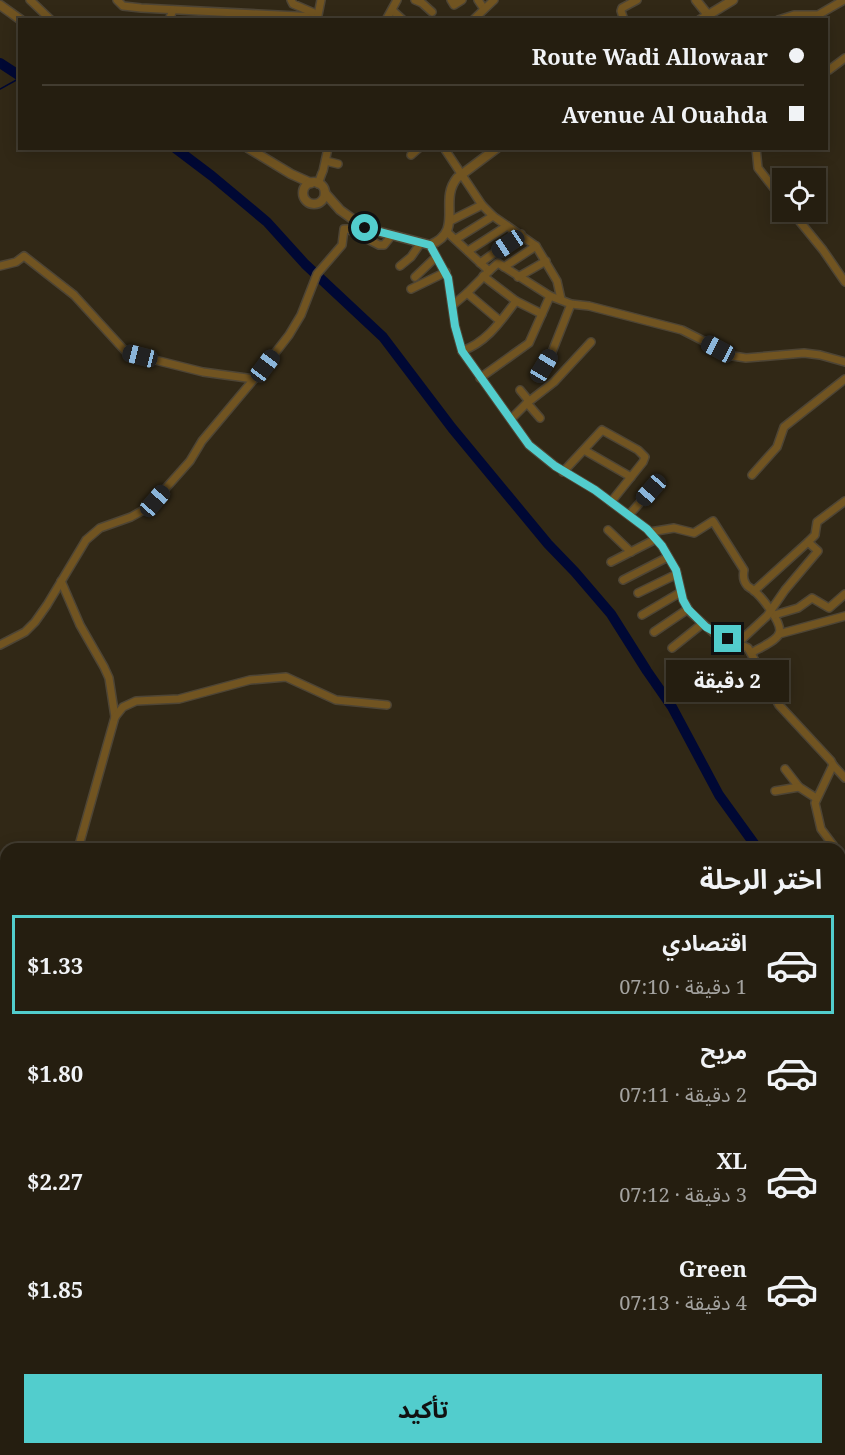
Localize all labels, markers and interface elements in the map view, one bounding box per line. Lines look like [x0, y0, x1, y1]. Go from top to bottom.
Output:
text: Route Wadi Allowaar [532, 41, 768, 71]
text: Avenue Al Ouahda [562, 99, 768, 129]
map controls [772, 168, 826, 222]
button: locate [772, 168, 826, 222]
route start [351, 214, 378, 241]
car [488, 226, 528, 262]
car [698, 333, 738, 365]
car [120, 343, 160, 369]
car [247, 346, 283, 386]
car [527, 346, 561, 386]
car [632, 471, 670, 509]
car [136, 482, 174, 520]
route end [714, 625, 741, 652]
callout: 2 دقيقة [666, 660, 789, 702]
text: 2 دقيقة [694, 667, 761, 694]
text: اختر الرحلة [700, 860, 822, 897]
text: اقتصادي [662, 927, 747, 957]
icon: car [765, 938, 819, 992]
text: $1.33 [27, 950, 83, 980]
text: 1 دقيقة · 07:10 [619, 973, 747, 1000]
text: مريح [701, 1035, 747, 1065]
icon: car [765, 1046, 819, 1100]
text: $1.80 [27, 1058, 83, 1088]
text: 2 دقيقة · 07:11 [619, 1081, 747, 1108]
text: XL [716, 1145, 747, 1175]
icon: car [765, 1154, 819, 1208]
text: $2.27 [27, 1166, 83, 1196]
text: 3 دقيقة · 07:12 [619, 1181, 747, 1208]
text: Green [679, 1253, 747, 1283]
icon: car [765, 1262, 819, 1316]
text: $1.85 [27, 1274, 83, 1304]
text: 4 دقيقة · 07:13 [619, 1289, 747, 1316]
button: تأكيد [24, 1374, 822, 1443]

